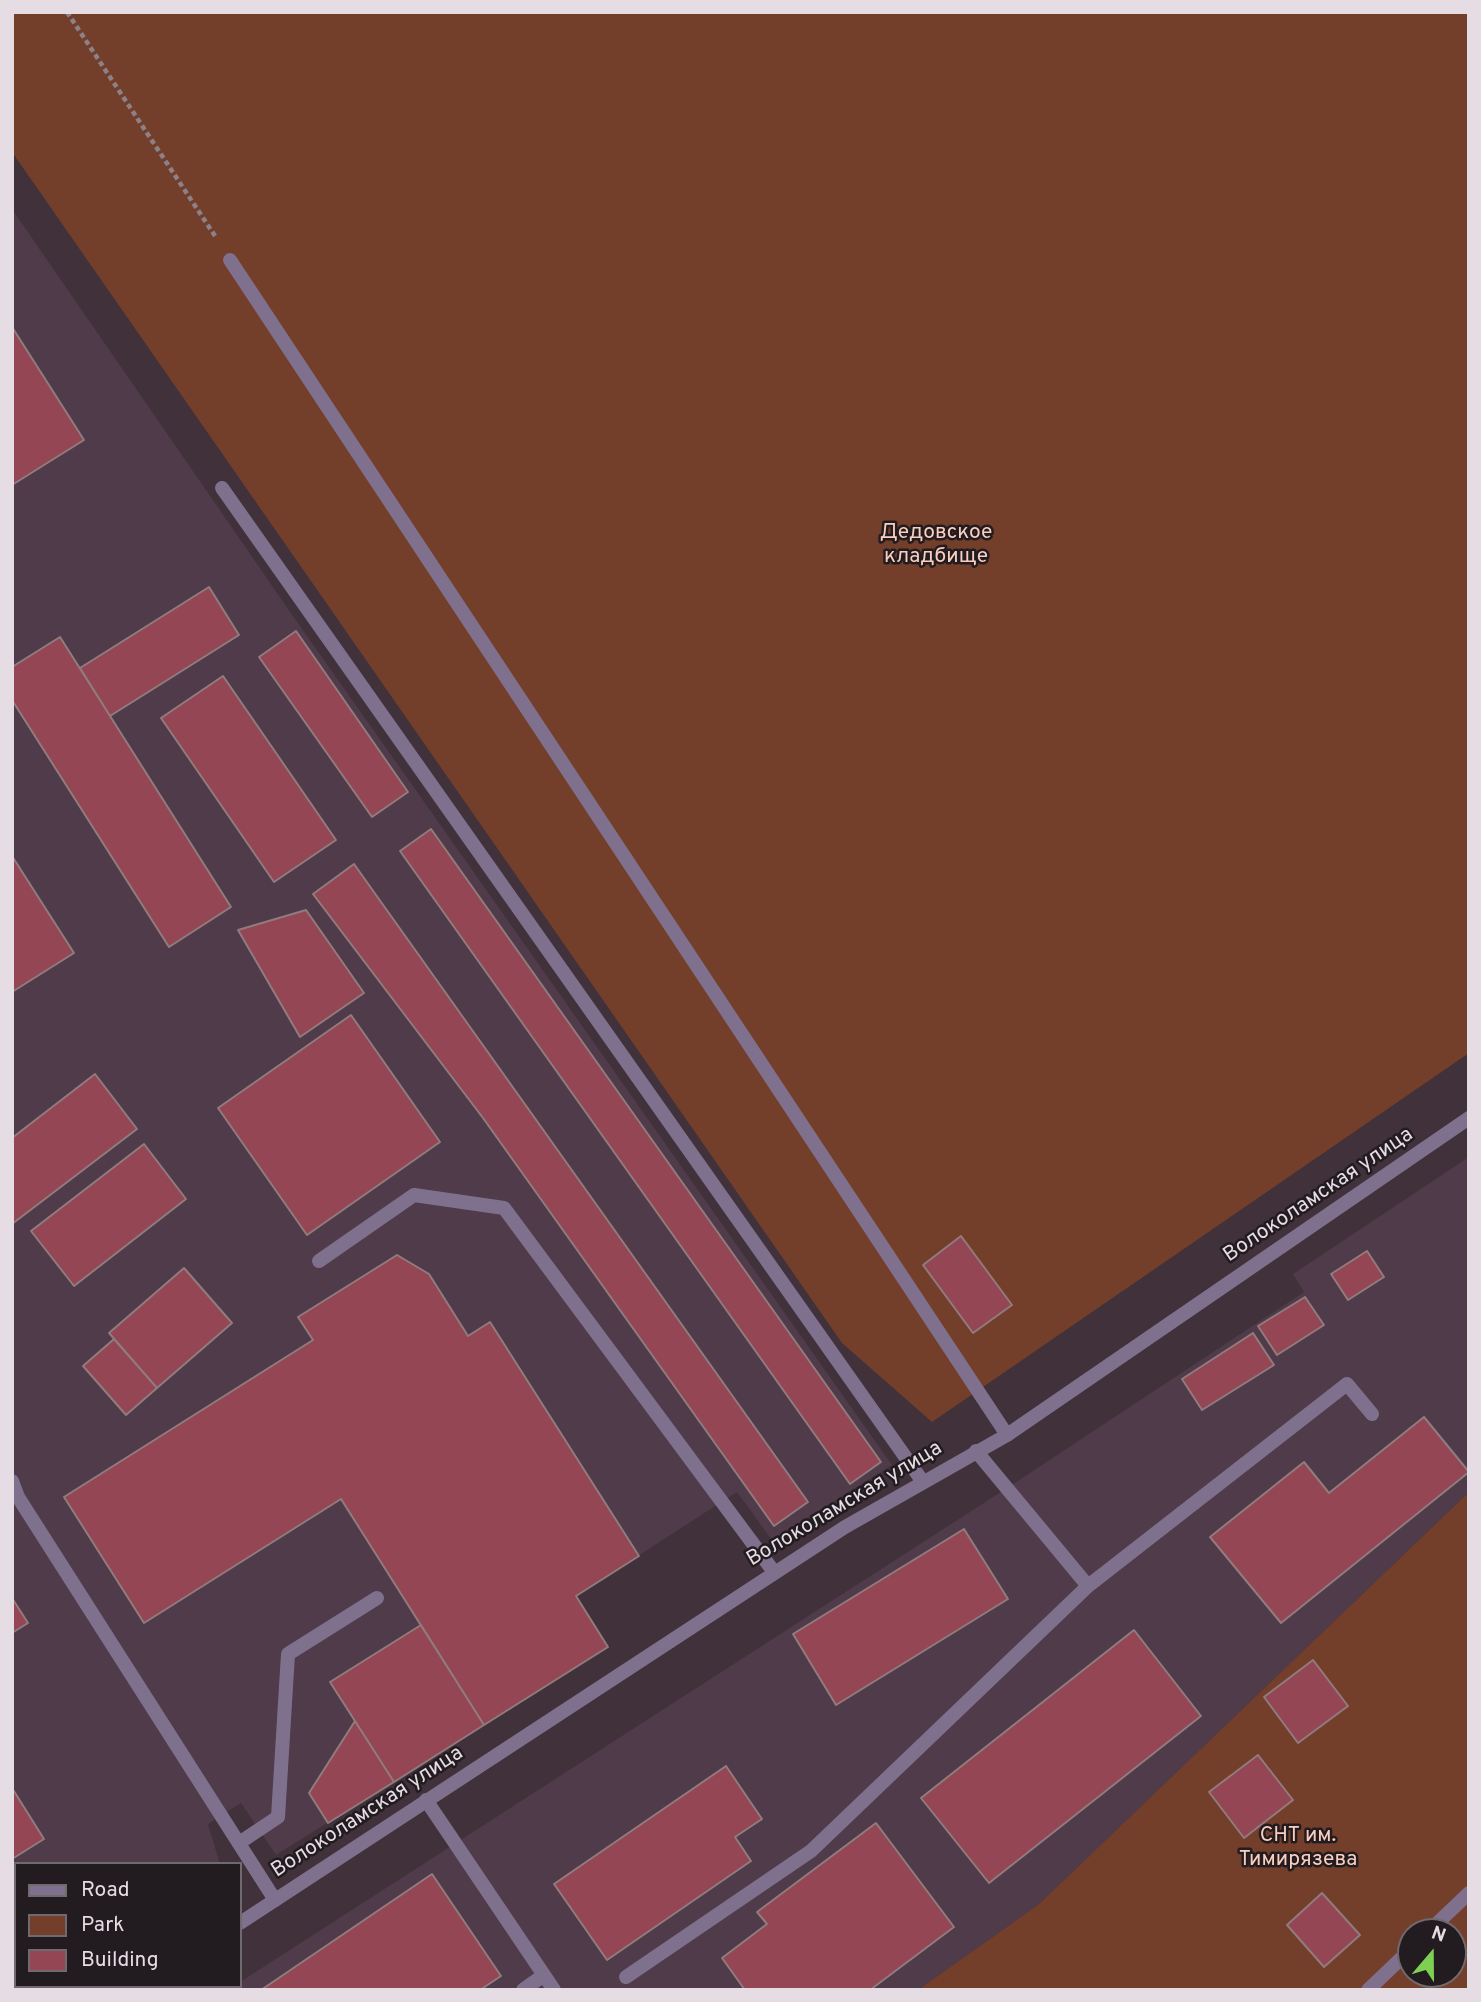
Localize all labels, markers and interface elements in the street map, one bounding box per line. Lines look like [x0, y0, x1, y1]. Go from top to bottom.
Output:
park label: Дедовское кладбище [880, 521, 992, 571]
street label: Волоколамская улица [1219, 1123, 1419, 1269]
street label: Волоколамская улица [743, 1437, 947, 1573]
street label: Волоколамская улица [267, 1742, 469, 1884]
park label: СНТ им. Тимирязева [1239, 1824, 1357, 1874]
legend [14, 1862, 242, 1988]
text: Road [81, 1877, 130, 1904]
text: Park [81, 1912, 124, 1939]
north arrow [1397, 1918, 1467, 1988]
text: N [1428, 1922, 1449, 1949]
text: Building [81, 1947, 159, 1974]

